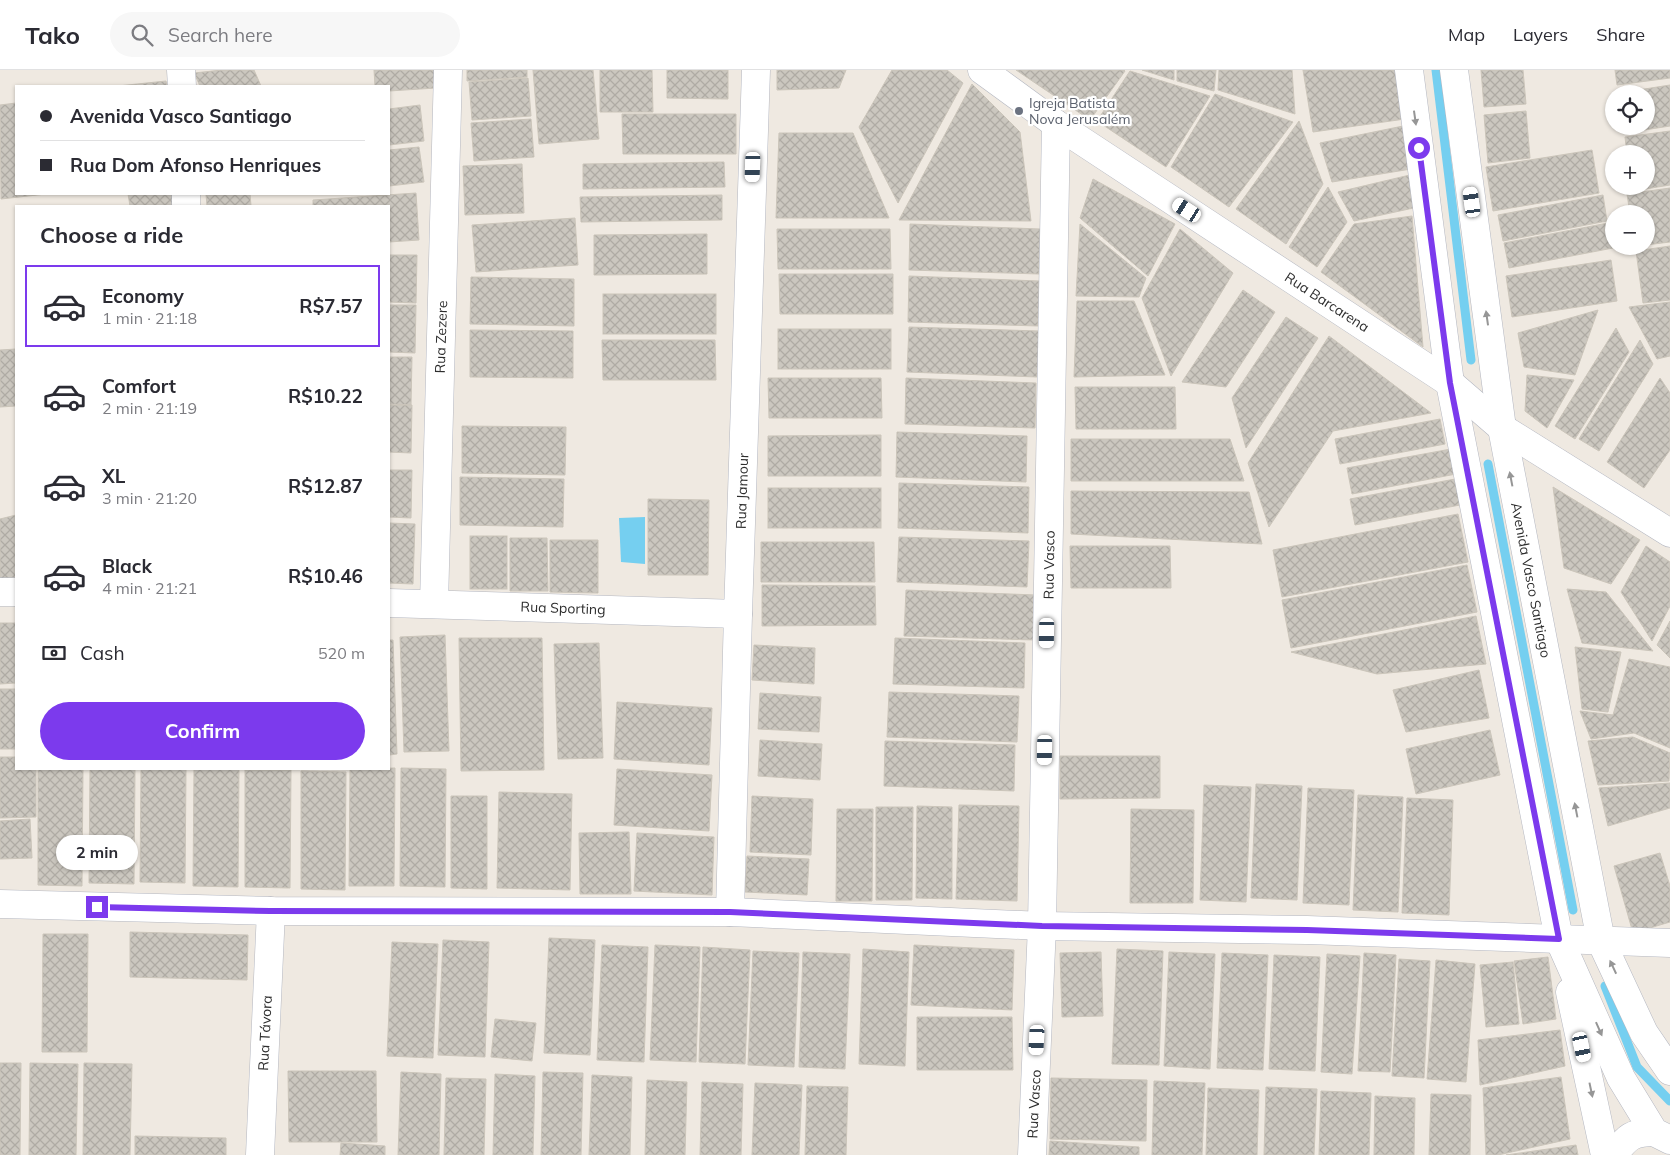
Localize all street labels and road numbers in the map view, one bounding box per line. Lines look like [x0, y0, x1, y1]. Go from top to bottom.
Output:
street label: Rua Barcarena [1281, 268, 1373, 336]
street label: Rua Zezere [431, 300, 451, 374]
street label: Rua Jamour [732, 452, 752, 529]
street label: Avenida Vasco Santiago [1507, 501, 1555, 659]
street label: Rua Vasco [1039, 530, 1059, 600]
street label: Rua Sporting [520, 598, 606, 618]
street label: Rua Távora [254, 995, 276, 1071]
street label: Rua Vasco [1023, 1069, 1045, 1139]

